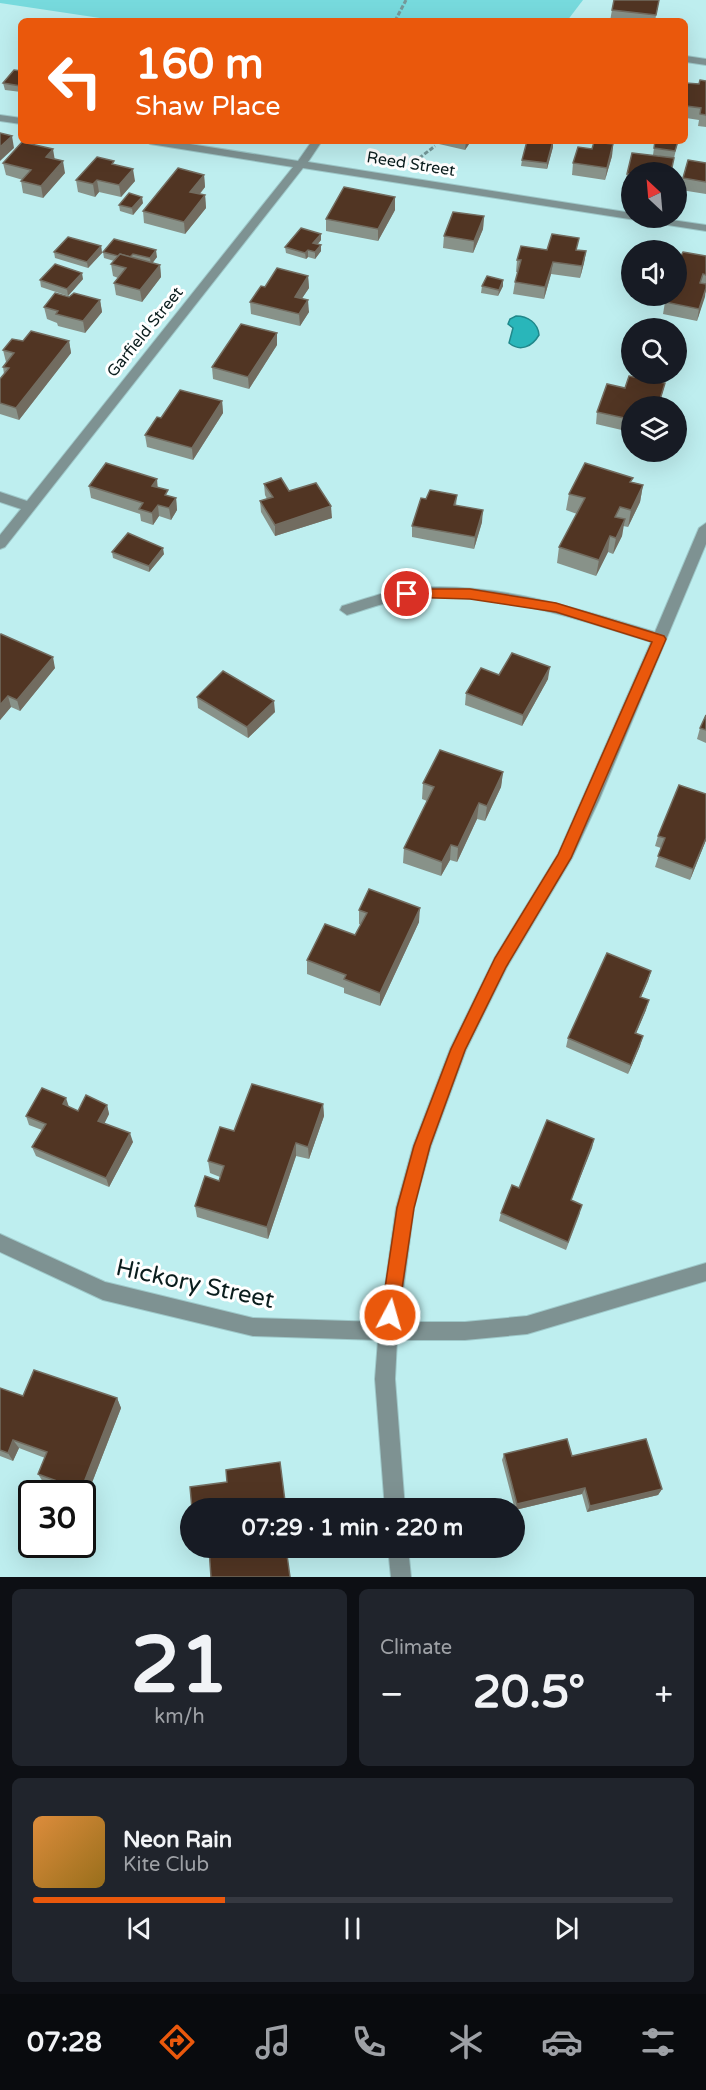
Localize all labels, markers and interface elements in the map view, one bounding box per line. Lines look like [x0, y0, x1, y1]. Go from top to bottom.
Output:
text: 160 m [135, 39, 264, 90]
icon: left [36, 42, 114, 120]
text: Shaw Place [135, 90, 281, 123]
street label: Reed Street [365, 147, 457, 181]
north arrow [621, 162, 687, 228]
map controls [621, 162, 687, 462]
button: sound [621, 240, 687, 306]
street label: Garfield Street [102, 283, 188, 381]
button: search [621, 318, 687, 384]
button: layers [621, 396, 687, 462]
pin [381, 568, 432, 619]
icon: arrive [390, 577, 423, 610]
street label: Hickory Street [113, 1253, 277, 1315]
position arrow [358, 1283, 422, 1347]
speed limit sign: 30 [18, 1480, 96, 1558]
text: 07:29 · 1 min · 220 m [242, 1515, 463, 1541]
text: 21 [131, 1619, 228, 1713]
text: Climate [380, 1636, 452, 1660]
text: 20.5° [473, 1666, 585, 1720]
text: − [380, 1675, 404, 1714]
text: + [654, 1675, 673, 1714]
text: km/h [154, 1705, 205, 1729]
text: Neon Rain [123, 1827, 232, 1853]
text: Kite Club [123, 1853, 209, 1877]
icon: previous [123, 1912, 156, 1945]
icon: pause [336, 1912, 369, 1945]
icon: next [550, 1912, 583, 1945]
icon: directions [156, 2021, 198, 2063]
icon: music [252, 2021, 294, 2063]
icon: phone [348, 2021, 390, 2063]
icon: climate [445, 2021, 487, 2063]
icon: car [541, 2021, 583, 2063]
icon: filters [637, 2021, 679, 2063]
text: 07:28 [27, 2026, 102, 2059]

